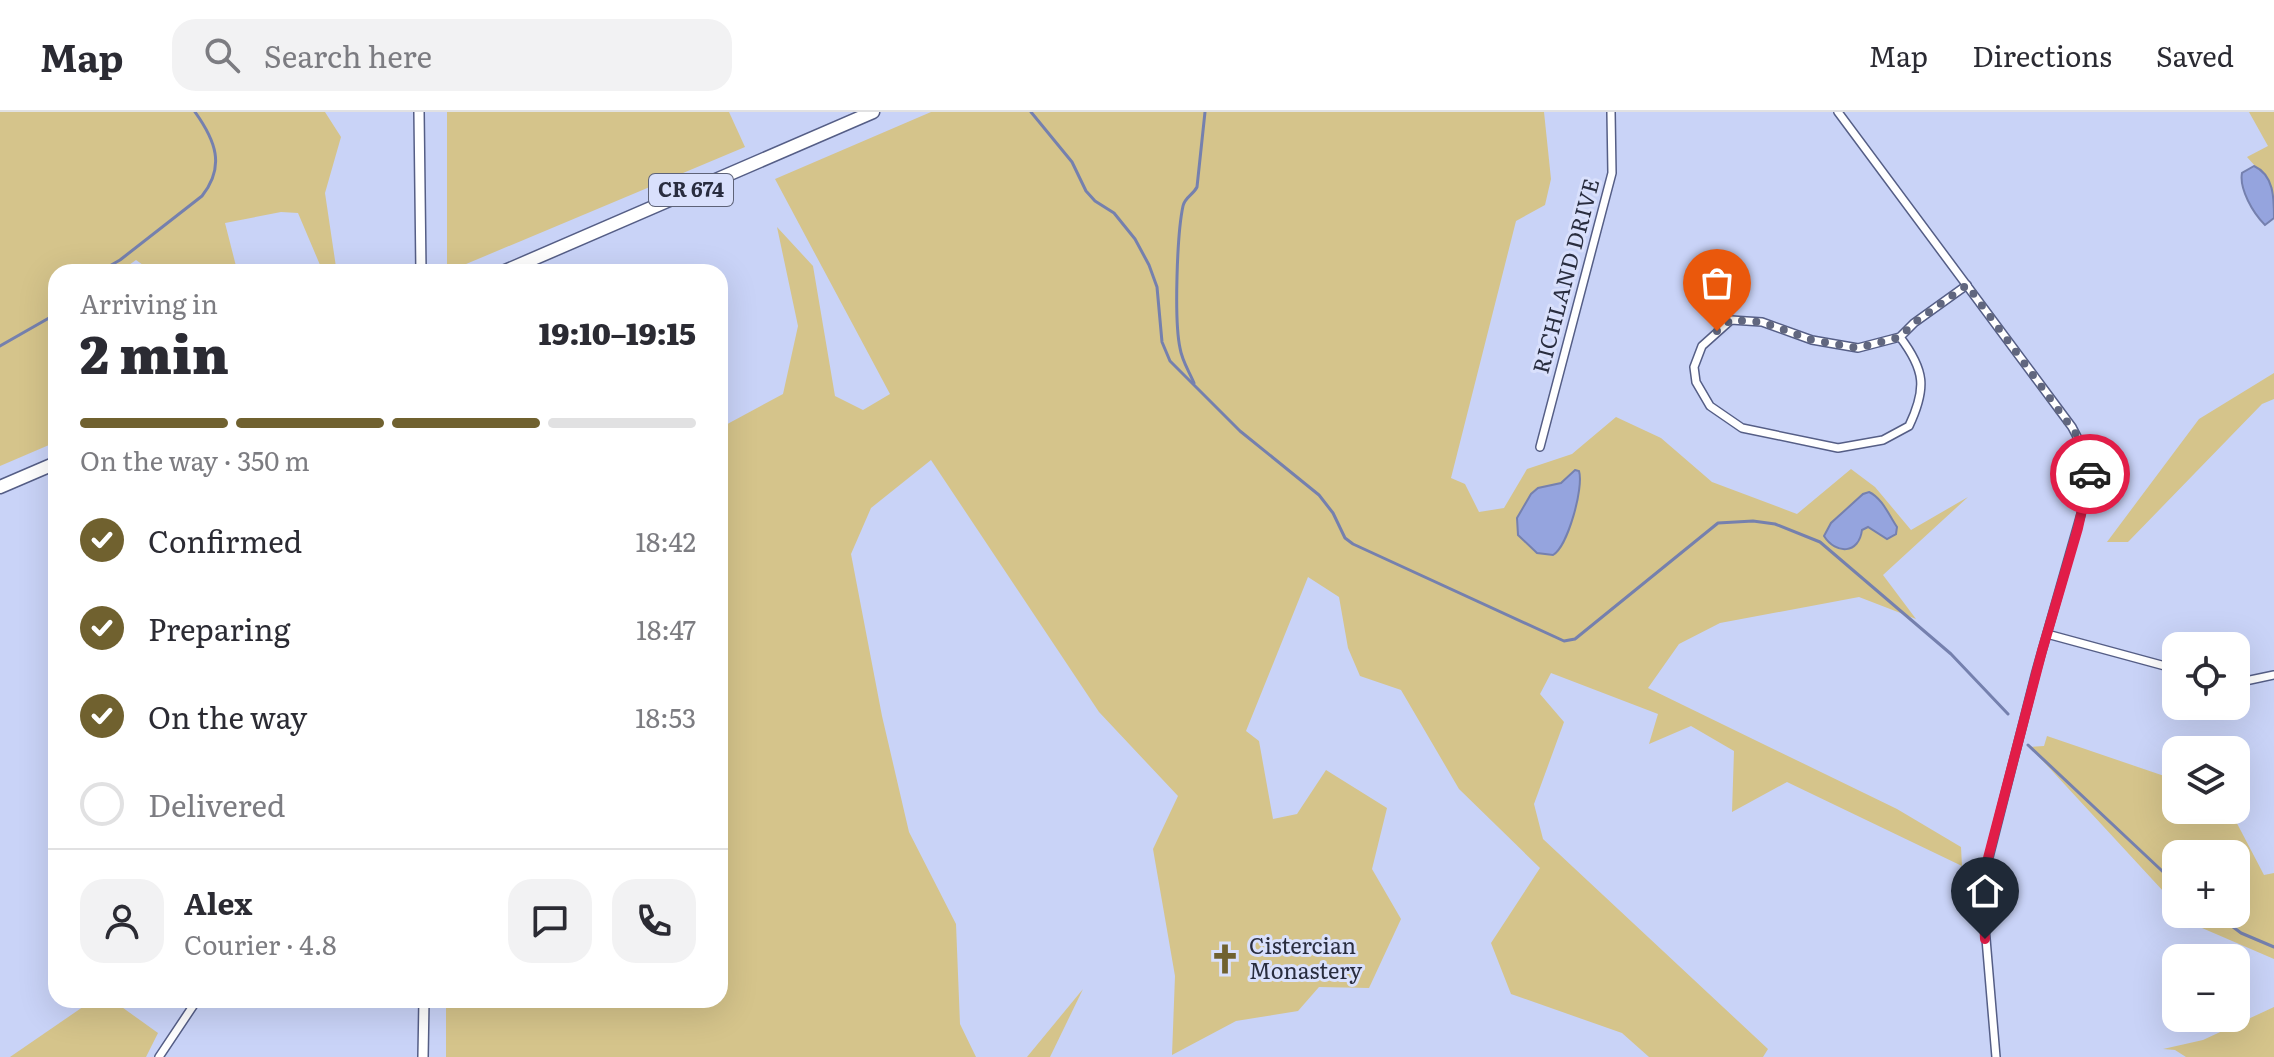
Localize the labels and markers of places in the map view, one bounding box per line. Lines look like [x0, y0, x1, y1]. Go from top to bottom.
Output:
pin [1683, 249, 1751, 331]
pin [1951, 857, 2019, 939]
place label: Cistercian Monastery [1249, 928, 1363, 986]
church icon: Cistercian Monastery [1208, 942, 1242, 976]

